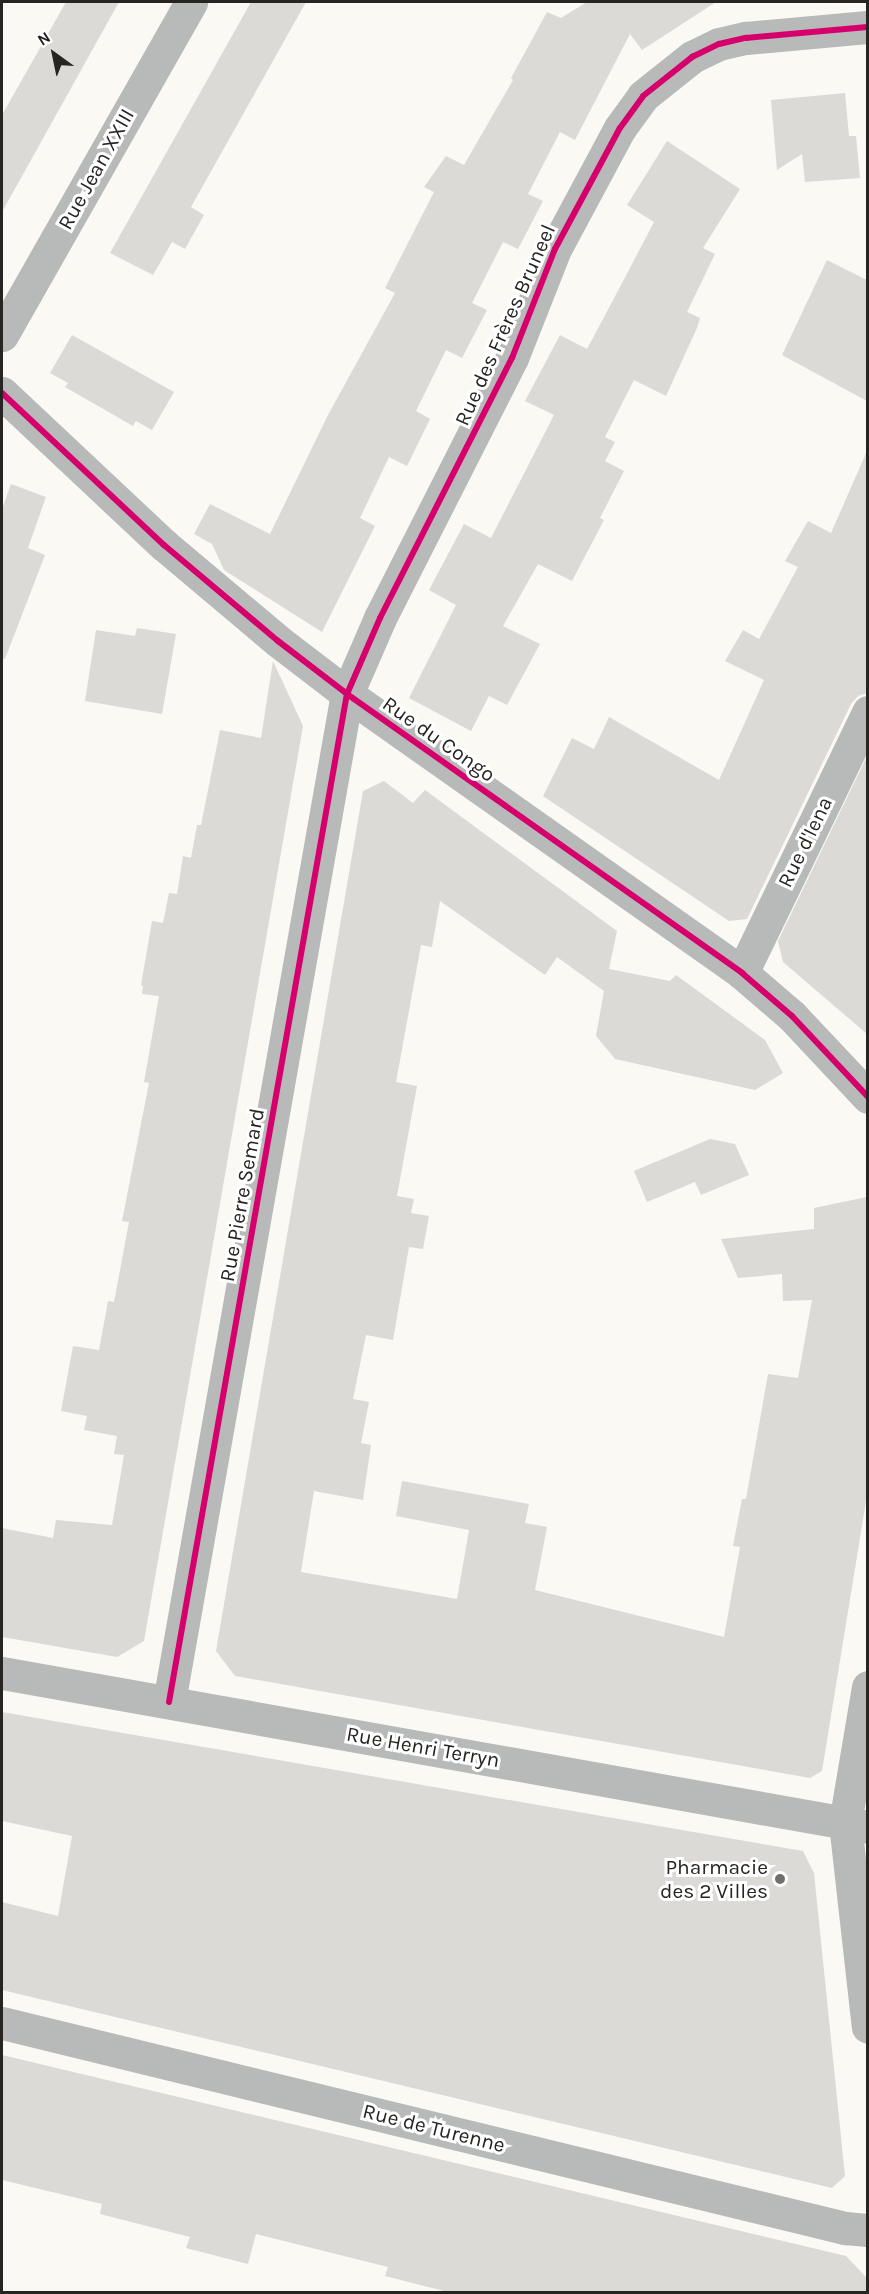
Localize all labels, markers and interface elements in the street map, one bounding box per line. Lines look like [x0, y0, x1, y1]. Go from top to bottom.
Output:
north arrow [24, 24, 84, 84]
text: N [34, 27, 54, 50]
street label: Rue Jean XXIII [52, 104, 140, 234]
street label: Rue des Frères Bruneel [449, 220, 561, 430]
street label: Rue du Congo [378, 691, 500, 787]
street label: Rue d'Iena [772, 793, 838, 891]
street label: Rue Pierre Semard [214, 1106, 270, 1284]
street label: Rue Henri Terryn [344, 1721, 502, 1773]
place label: Pharmacie des 2 Villes [660, 1854, 768, 1904]
marker: Pharmacie des 2 Villes [773, 1872, 787, 1886]
street label: Rue de Turenne [360, 2098, 508, 2158]

